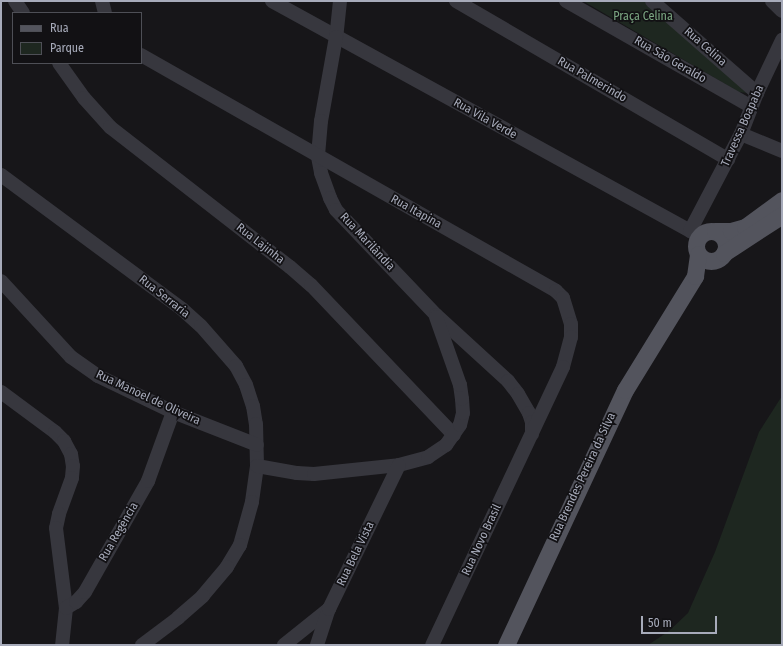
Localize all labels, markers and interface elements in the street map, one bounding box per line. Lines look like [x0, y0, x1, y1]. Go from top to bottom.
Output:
park label: Praça Celina [613, 10, 673, 24]
legend [12, 12, 142, 64]
text: Rua [50, 21, 69, 35]
street label: Rua Celina [681, 25, 729, 69]
street label: Rua São Geraldo [631, 34, 709, 86]
text: Parque [50, 41, 84, 55]
street label: Rua Palmerindo [555, 54, 629, 106]
street label: Travessa Boapaba [719, 83, 767, 169]
street label: Rua Vila Verde [451, 96, 519, 142]
street label: Rua Itapina [388, 192, 444, 232]
street label: Rua Marilândia [337, 210, 397, 274]
street label: Rua Lajinha [233, 221, 287, 267]
street label: Rua Serraria [136, 273, 192, 321]
street label: Rua Manoel de Oliveira [94, 368, 202, 428]
street label: Rua Brendes Pereira da Silva [547, 411, 619, 543]
street label: Rua Regência [96, 500, 142, 564]
street label: Rua Novo Brasil [459, 502, 505, 578]
street label: Rua Bela Vista [334, 519, 378, 589]
scale bar [643, 608, 719, 634]
text: 50 m [648, 616, 672, 630]

